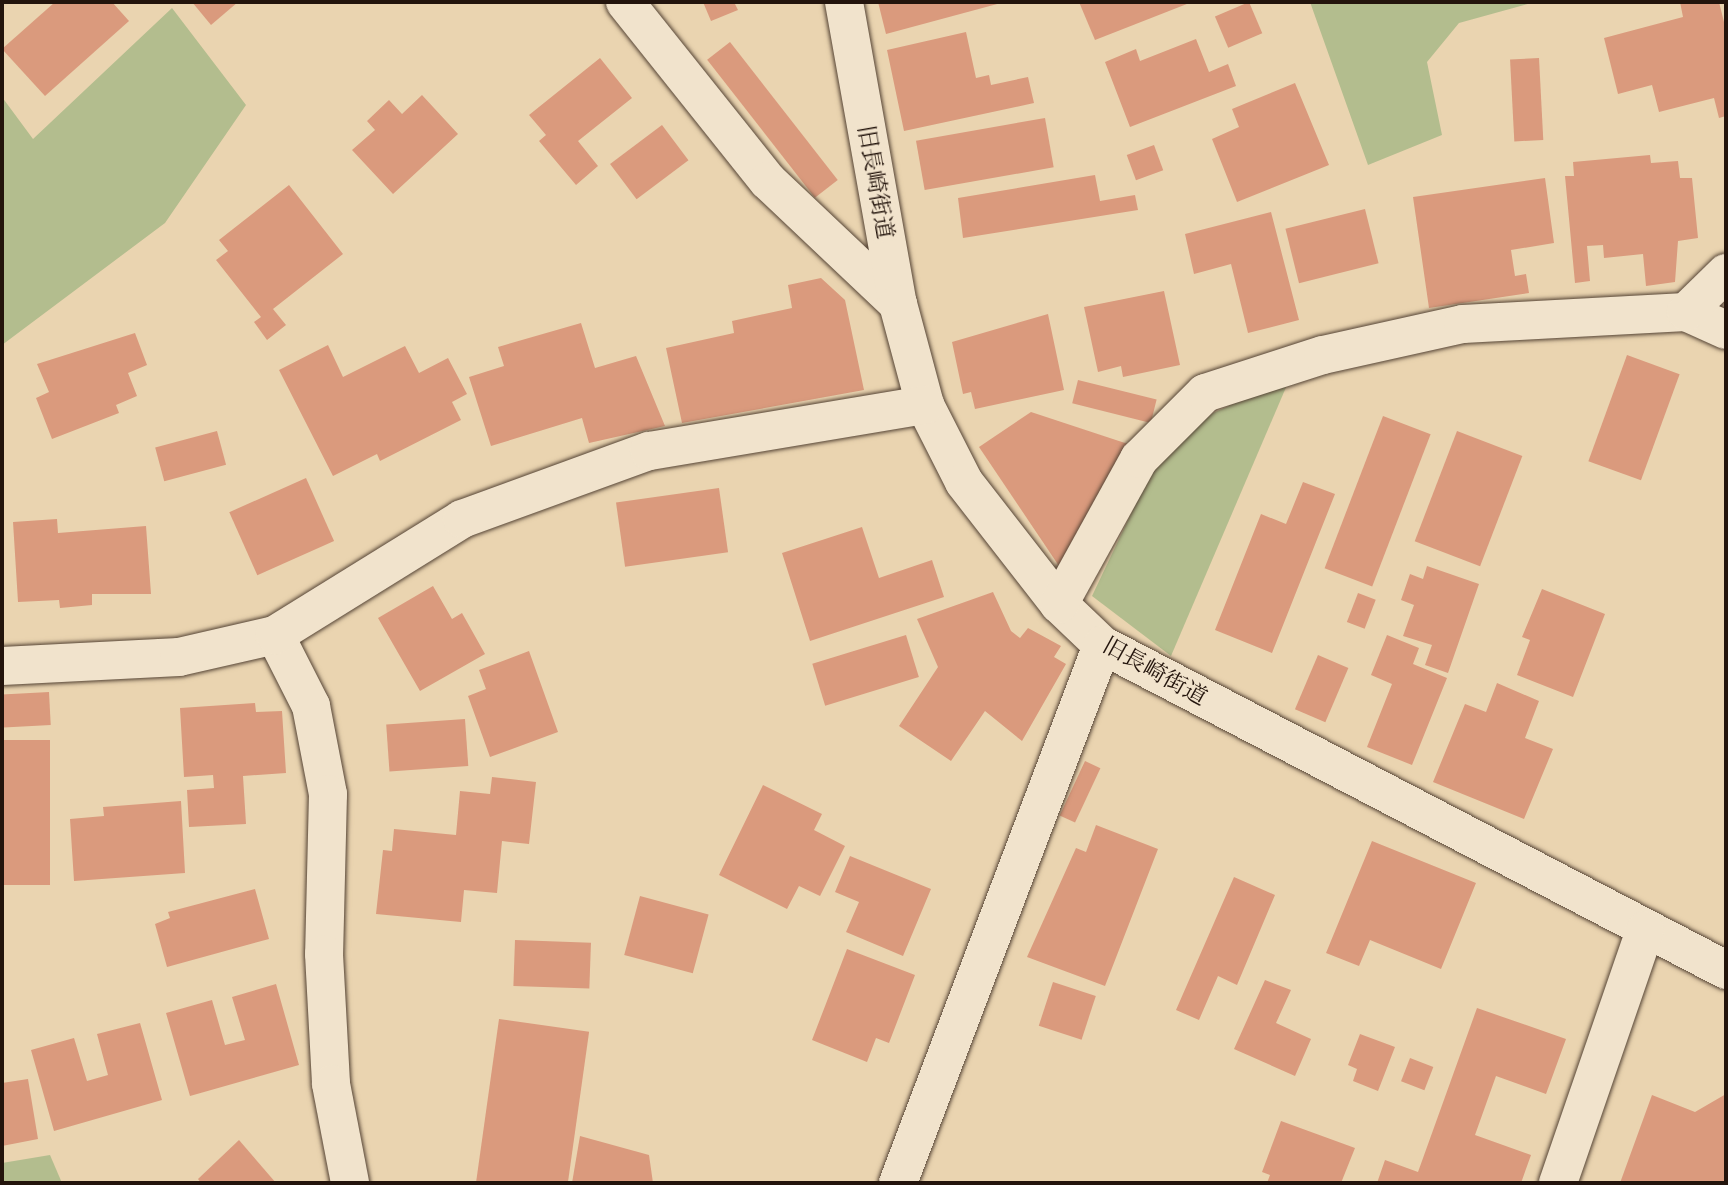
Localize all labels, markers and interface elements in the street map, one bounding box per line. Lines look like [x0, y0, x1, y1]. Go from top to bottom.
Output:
street label: 旧長崎街道 [852, 123, 900, 241]
street label: 旧長崎街道 [1098, 631, 1212, 711]

